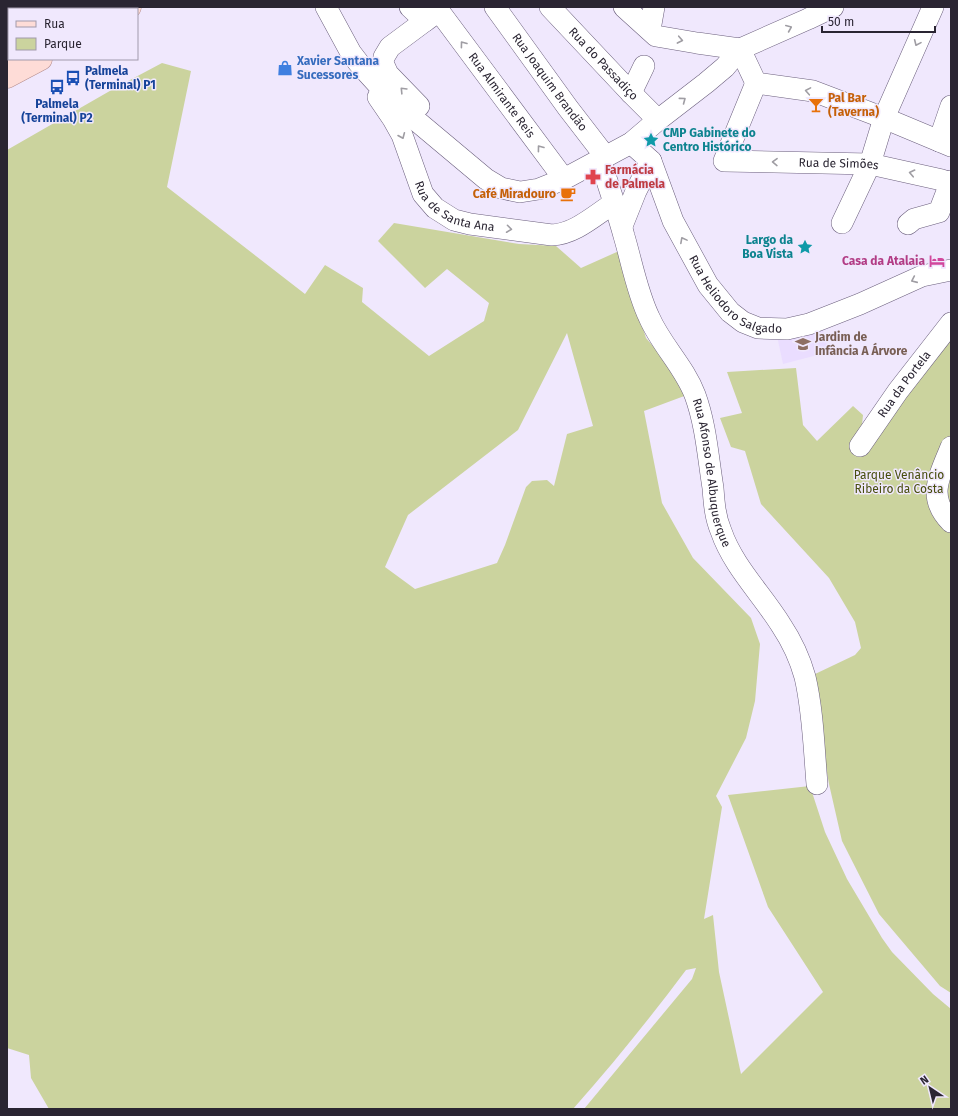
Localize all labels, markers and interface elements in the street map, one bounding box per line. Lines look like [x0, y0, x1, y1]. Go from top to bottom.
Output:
legend [8, 8, 138, 60]
scale bar [822, 8, 935, 34]
text: 50 m [828, 15, 854, 29]
text: Rua [44, 17, 65, 31]
street label: Rua do Passadiço [566, 25, 641, 103]
one-way arrow [784, 25, 792, 33]
street label: Rua Joaquim Brandão [509, 30, 590, 134]
one-way arrow [677, 35, 683, 44]
text: Parque [44, 37, 82, 51]
one-way arrow [914, 38, 922, 46]
one-way arrow [461, 41, 468, 48]
street label: Rua Almirante Reis [465, 50, 538, 141]
place label: Xavier Santana Sucessores [296, 54, 379, 82]
shop icon: Xavier Santana Sucessores [276, 59, 294, 77]
place label: Palmela (Terminal) P1 [85, 64, 156, 92]
bus stop icon: Palmela (Terminal) P1 [64, 69, 82, 87]
bus stop icon: Palmela (Terminal) P2 [48, 78, 66, 96]
one-way arrow [401, 87, 408, 95]
one-way arrow [805, 87, 812, 95]
place label: Pal Bar (Taverna) [828, 91, 879, 119]
bar icon: Pal Bar (Taverna) [807, 96, 825, 114]
place label: Palmela (Terminal) P2 [21, 97, 93, 125]
one-way arrow [679, 98, 686, 105]
place label: CMP Gabinete do Centro Histórico [663, 126, 756, 154]
place icon: CMP Gabinete do Centro Histórico [642, 131, 660, 149]
one-way arrow [397, 132, 405, 140]
one-way arrow [538, 146, 545, 153]
street label: Rua de Simões [798, 156, 880, 173]
one-way arrow [772, 158, 778, 166]
place label: Farmácia de Palmela [605, 163, 666, 191]
pharmacy icon: Farmácia de Palmela [584, 168, 602, 186]
one-way arrow [909, 170, 915, 178]
street label: Rua de Santa Ana [412, 179, 495, 234]
cafe icon: Café Miradouro [559, 185, 577, 203]
place label: Café Miradouro [473, 187, 556, 201]
one-way arrow [506, 225, 512, 234]
place label: Largo da Boa Vista [742, 233, 793, 261]
one-way arrow [680, 237, 687, 244]
place icon: Largo da Boa Vista [796, 238, 814, 256]
hotel icon: Casa da Atalaia [928, 252, 946, 270]
street label: Rua Heliodoro Salgado [686, 253, 782, 336]
place label: Casa da Atalaia [842, 254, 925, 268]
one-way arrow [910, 275, 918, 283]
place label: Jardim de Infância A Árvore [814, 330, 908, 358]
school or university icon: Jardim de Infância A Árvore [794, 335, 812, 353]
street label: Rua da Portela [875, 348, 934, 420]
street label: Rua Afonso de Albuquerque [690, 396, 734, 549]
park label: Parque Venâncio Ribeiro da Costa [854, 468, 944, 496]
north arrow [910, 1068, 950, 1108]
text: N [918, 1073, 931, 1088]

